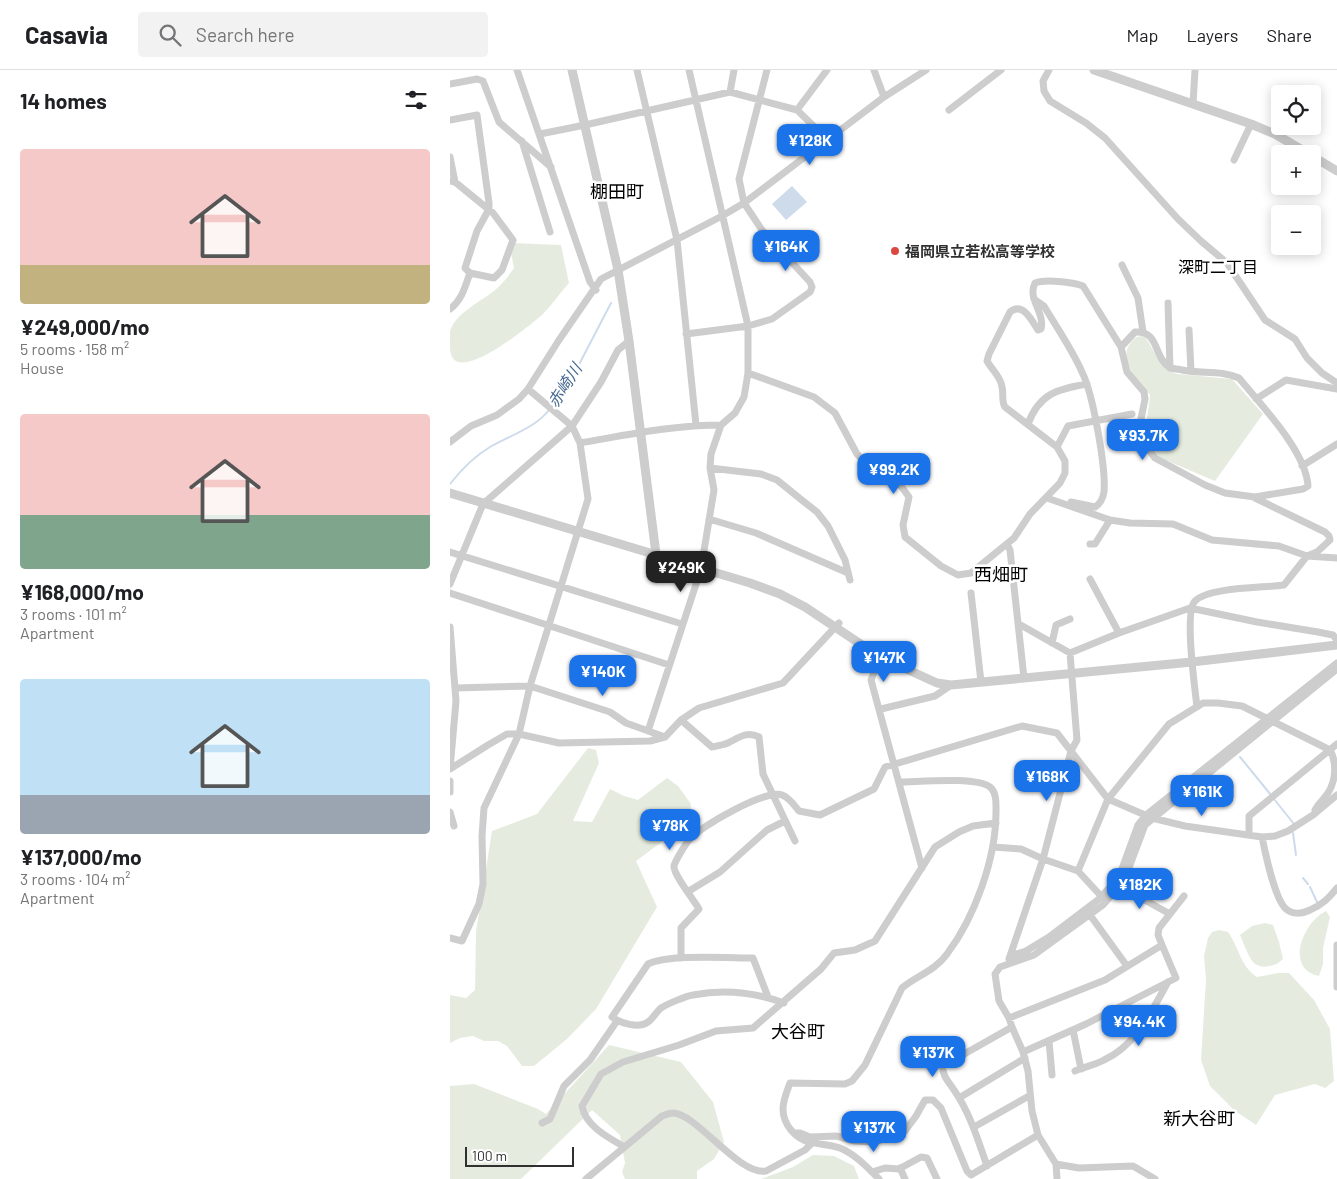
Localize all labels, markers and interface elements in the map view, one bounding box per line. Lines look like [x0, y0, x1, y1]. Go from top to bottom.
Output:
search box [138, 12, 488, 57]
text: Casavia [25, 20, 108, 49]
icon: search [156, 21, 184, 49]
text: Search here [196, 23, 295, 46]
text: Map [1126, 24, 1158, 46]
text: Layers [1186, 24, 1239, 46]
text: Share [1267, 24, 1312, 46]
map controls [1271, 85, 1321, 255]
button: locate [1271, 85, 1321, 135]
icon: filters [402, 86, 430, 114]
text: 14 homes [20, 88, 107, 113]
pin: ¥128K [775, 124, 845, 166]
text: ¥128K [788, 130, 832, 149]
button: + [1271, 145, 1321, 195]
district label: 棚田町 [590, 180, 644, 202]
icon: home [180, 181, 270, 271]
button: − [1271, 205, 1321, 255]
pin: ¥164K [751, 230, 821, 272]
text: ¥164K [764, 236, 808, 255]
place label: 福岡県立若松高等学校 [904, 242, 1055, 260]
marker: 福岡県立若松高等学校 [889, 245, 901, 257]
district label: 深町二丁目 [1178, 257, 1258, 276]
text: ¥249,000/mo [20, 314, 149, 339]
text: 5 rooms · 158 m² [20, 339, 129, 358]
text: House [20, 358, 64, 377]
water label: 赤崎川 [543, 358, 586, 410]
pin: ¥93.7K [1102, 418, 1184, 461]
text: ¥93.7K [1118, 425, 1168, 444]
icon: home [180, 446, 270, 536]
pin: ¥99.2K [853, 452, 935, 495]
text: ¥99.2K [868, 459, 920, 478]
pin: ¥249K [646, 550, 716, 593]
text: ¥249K [657, 557, 705, 576]
district label: 西畑町 [974, 563, 1028, 585]
text: ¥168,000/mo [20, 579, 144, 604]
text: 3 rooms · 101 m² [20, 604, 127, 623]
text: Apartment [20, 623, 95, 642]
pin: ¥147K [849, 640, 919, 683]
text: ¥147K [862, 647, 906, 666]
pin: ¥140K [568, 654, 638, 697]
text: ¥140K [580, 661, 626, 680]
icon: home [180, 711, 270, 801]
pin: ¥168K [1012, 760, 1082, 802]
text: ¥168K [1025, 766, 1069, 785]
pin: ¥161K [1167, 774, 1237, 817]
text: ¥161K [1182, 781, 1222, 800]
pin: ¥78K [640, 808, 700, 851]
text: ¥78K [651, 815, 689, 834]
text: ¥137,000/mo [20, 844, 142, 869]
pin: ¥182K [1105, 868, 1175, 910]
text: 3 rooms · 104 m² [20, 869, 130, 888]
text: ¥182K [1118, 874, 1162, 893]
text: Apartment [20, 888, 95, 907]
pin: ¥94.4K [1098, 1004, 1180, 1047]
text: ¥94.4K [1112, 1011, 1166, 1030]
district label: 大谷町 [771, 1020, 825, 1042]
pin: ¥137K [898, 1036, 968, 1078]
text: ¥137K [911, 1042, 955, 1061]
district label: 新大谷町 [1163, 1107, 1235, 1129]
pin: ¥137K [839, 1110, 909, 1153]
text: ¥137K [852, 1117, 896, 1136]
scale bar [465, 1144, 574, 1167]
text: 100 m [472, 1147, 507, 1164]

